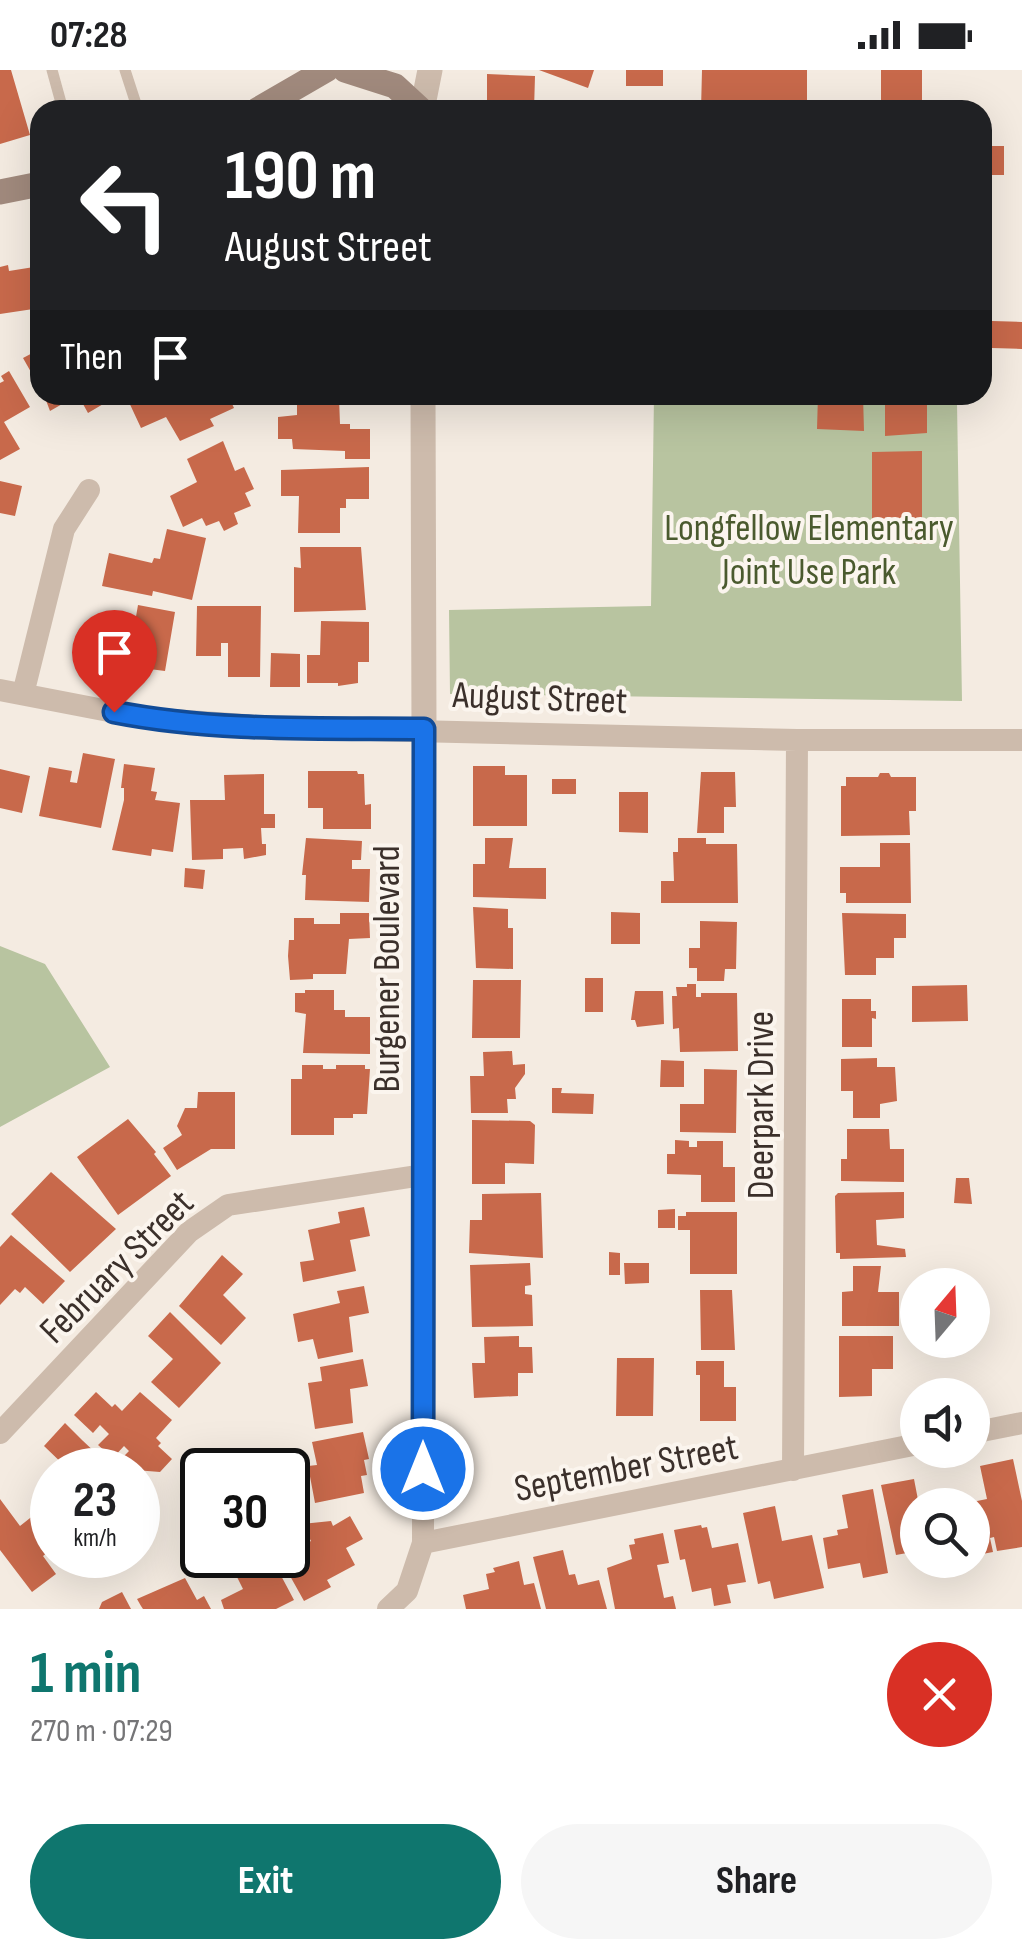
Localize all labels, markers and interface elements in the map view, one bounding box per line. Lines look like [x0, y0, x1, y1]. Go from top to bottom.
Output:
text: 07:28 [50, 13, 128, 58]
text: 190 m [225, 135, 376, 219]
icon: left [60, 140, 190, 270]
text: August Street [225, 220, 432, 275]
icon: arrive [143, 330, 198, 385]
text: Then [60, 335, 123, 380]
park label: Longfellow Elementary Joint Use Park [664, 506, 954, 595]
pin [72, 610, 157, 713]
icon: arrive [87, 625, 142, 680]
street label: August Street [451, 673, 628, 724]
street label: Burgener Boulevard [365, 845, 410, 1093]
street label: Deerpark Drive [739, 1011, 784, 1199]
street label: February Street [31, 1181, 203, 1353]
north arrow [900, 1268, 990, 1358]
map controls [900, 1268, 990, 1578]
button: sound [900, 1378, 990, 1468]
position arrow [371, 1417, 475, 1521]
street label: September Street [511, 1425, 742, 1512]
speed limit sign: 30 [180, 1448, 310, 1578]
text: 23 [73, 1471, 117, 1531]
button: search [900, 1488, 990, 1578]
text: km/h [73, 1523, 117, 1554]
text: 1 min [30, 1638, 142, 1710]
button: close [887, 1642, 992, 1747]
text: 270 m · 07:29 [30, 1712, 173, 1751]
button: Exit [30, 1824, 501, 1939]
button: Share [521, 1824, 992, 1939]

